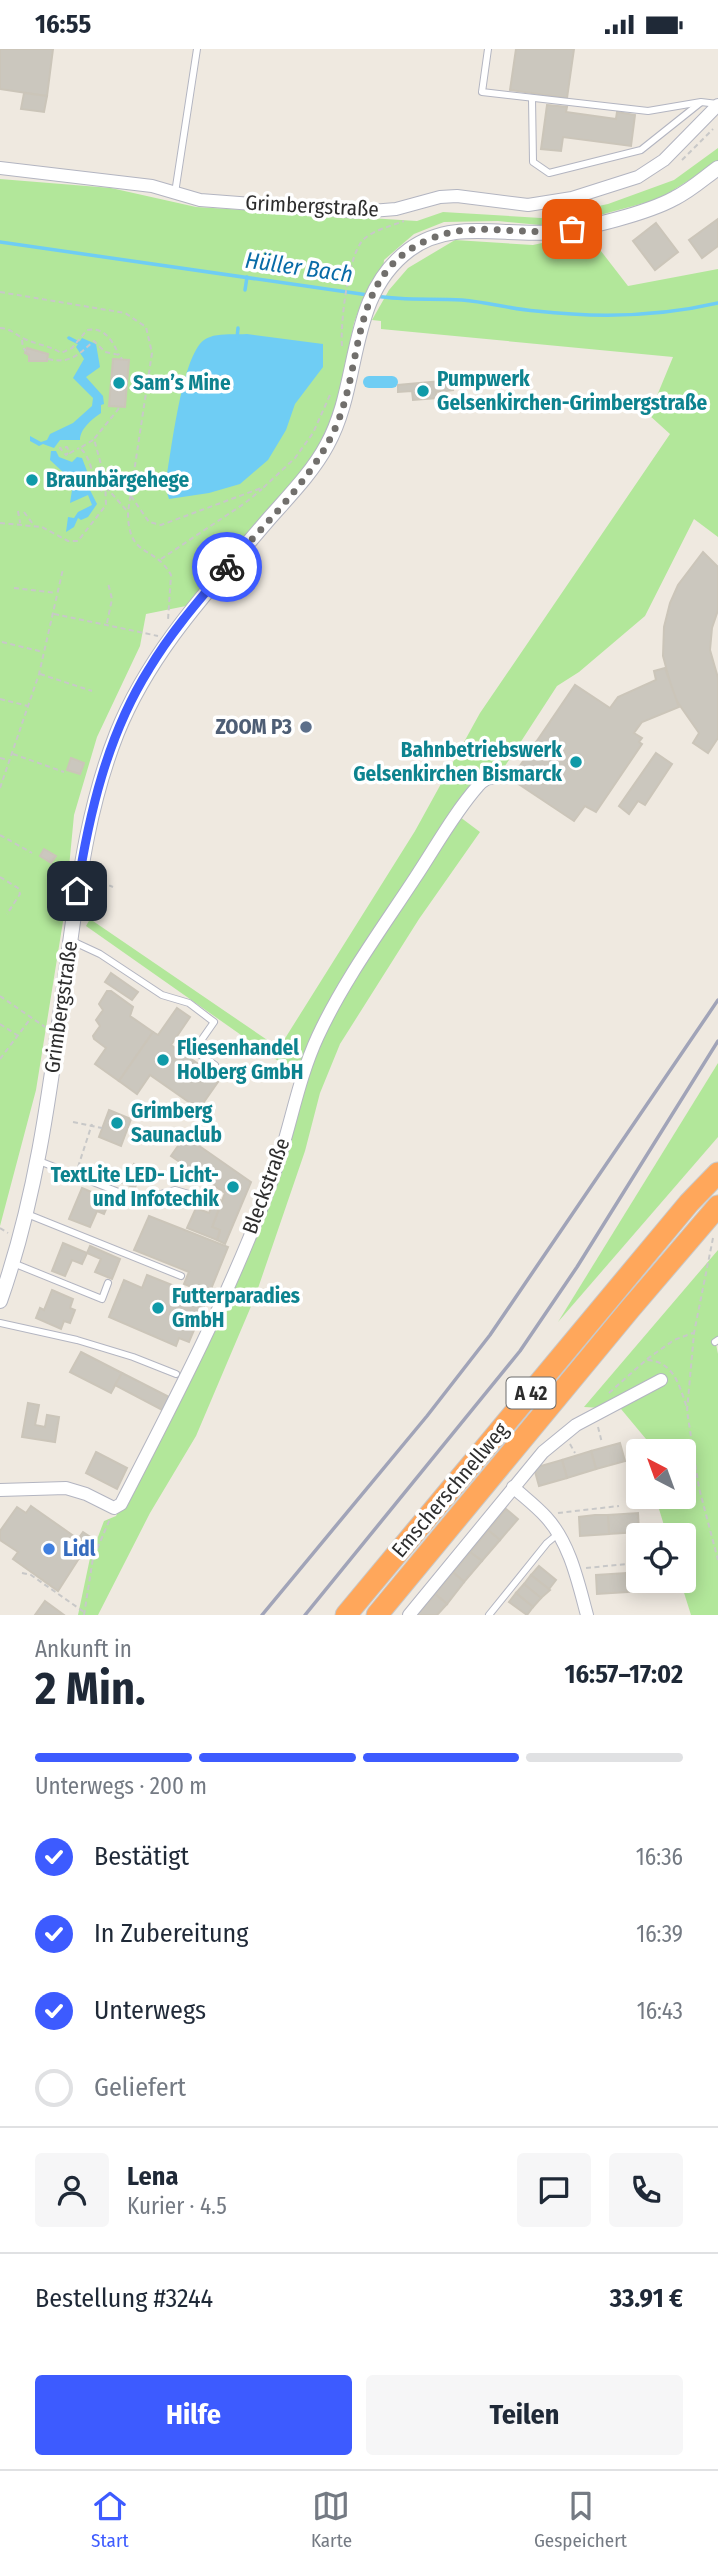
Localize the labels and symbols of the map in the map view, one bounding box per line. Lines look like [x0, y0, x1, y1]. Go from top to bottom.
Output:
street label: Grimbergstraße [245, 190, 379, 222]
pin [542, 199, 602, 259]
water label: Hüller Bach [243, 246, 355, 288]
place label: Pumpwerk Gelsenkirchen-Grimbergstraße [437, 366, 708, 416]
place label: Sam’s Mine [133, 370, 231, 396]
marker: Sam’s Mine [111, 375, 127, 391]
marker: Pumpwerk Gelsenkirchen-Grimbergstraße [415, 383, 431, 399]
place label: Braunbärgehege [46, 467, 190, 493]
marker: Braunbärgehege [24, 472, 40, 488]
courier [192, 532, 262, 602]
place label: ZOOM P3 [215, 714, 292, 740]
marker: ZOOM P3 [298, 719, 314, 735]
place label: Bahnbetriebswerk Gelsenkirchen Bismarck [353, 737, 562, 787]
marker: Bahnbetriebswerk Gelsenkirchen Bismarck [568, 754, 584, 770]
pin [47, 861, 107, 921]
street label: Grimbergstraße [39, 939, 83, 1075]
place label: Fliesenhandel Holberg GmbH [177, 1035, 303, 1085]
marker: Fliesenhandel Holberg GmbH [155, 1052, 171, 1068]
place label: Grimberg Saunaclub [131, 1098, 222, 1148]
marker: Grimberg Saunaclub [109, 1115, 125, 1131]
street label: Bleckstraße [237, 1134, 295, 1238]
place label: TextLite LED- Licht- und Infotechik [51, 1162, 219, 1212]
marker: TextLite LED- Licht- und Infotechik [225, 1179, 241, 1195]
place label: Futterparadies GmbH [172, 1283, 300, 1333]
marker: Futterparadies GmbH [150, 1300, 166, 1316]
road number: A 42 [506, 1377, 556, 1409]
street label: Emscherschnellweg [386, 1417, 514, 1563]
north arrow [626, 1439, 696, 1509]
place label: Lidl [63, 1536, 96, 1562]
marker: Lidl [41, 1541, 57, 1557]

